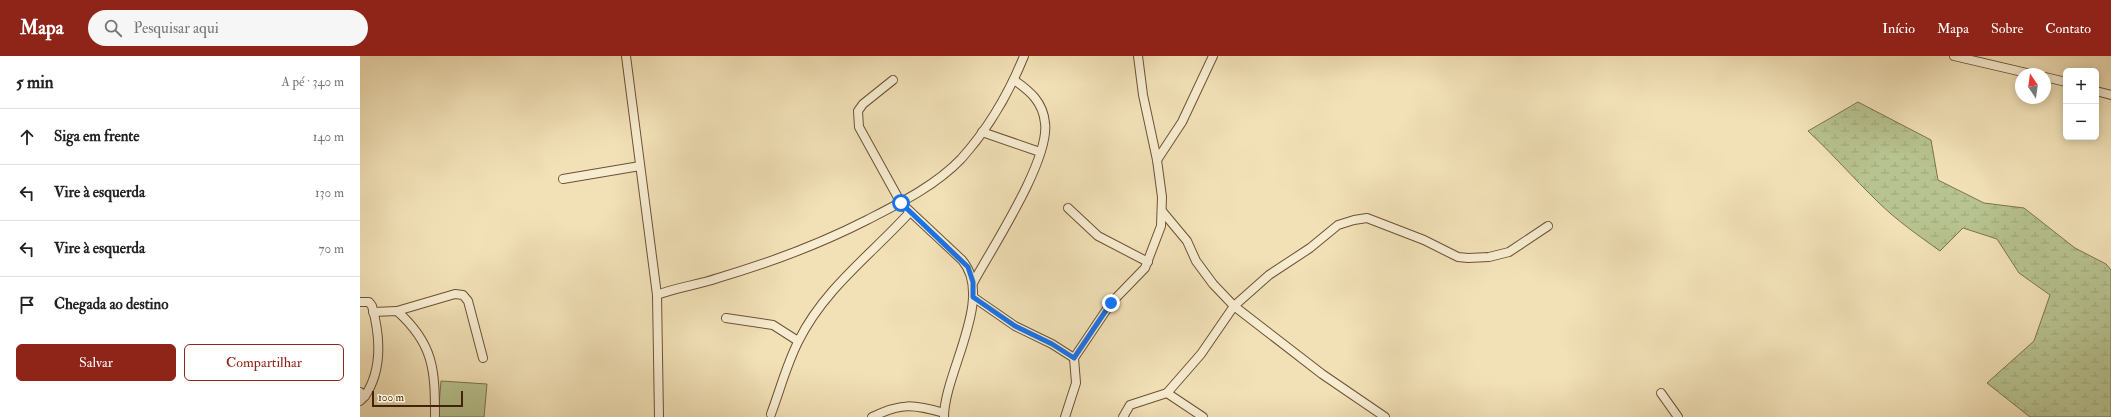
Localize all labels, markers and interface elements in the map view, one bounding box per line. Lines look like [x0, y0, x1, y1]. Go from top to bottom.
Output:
search box [88, 10, 368, 46]
text: Mapa [20, 16, 64, 40]
icon: search [102, 17, 124, 39]
text: Pesquisar aqui [134, 19, 219, 38]
text: Início [1882, 20, 1915, 37]
text: Mapa [1937, 20, 1969, 37]
text: Sobre [1991, 20, 2023, 37]
text: Contato [2045, 20, 2091, 37]
north arrow [2015, 68, 2051, 104]
map controls [2063, 68, 2099, 140]
button: + [2063, 68, 2099, 104]
text: 5 min [16, 72, 54, 93]
text: A pé · 340 m [282, 74, 344, 90]
button: − [2063, 104, 2099, 140]
icon: ahead [16, 126, 38, 148]
text: Siga em frente [54, 127, 140, 146]
text: 140 m [313, 129, 344, 145]
icon: left [16, 182, 38, 204]
text: Vire à esquerda [54, 183, 145, 202]
text: 130 m [315, 185, 344, 201]
route start [892, 194, 910, 212]
icon: left [16, 238, 38, 260]
text: Vire à esquerda [54, 239, 145, 258]
text: 70 m [319, 241, 344, 257]
icon: arrive [16, 294, 38, 316]
route end [1102, 294, 1120, 312]
text: Chegada ao destino [54, 295, 169, 314]
button: Salvar [16, 344, 176, 381]
button: Compartilhar [184, 344, 344, 381]
scale bar [372, 389, 463, 408]
text: 100 m [378, 391, 404, 404]

